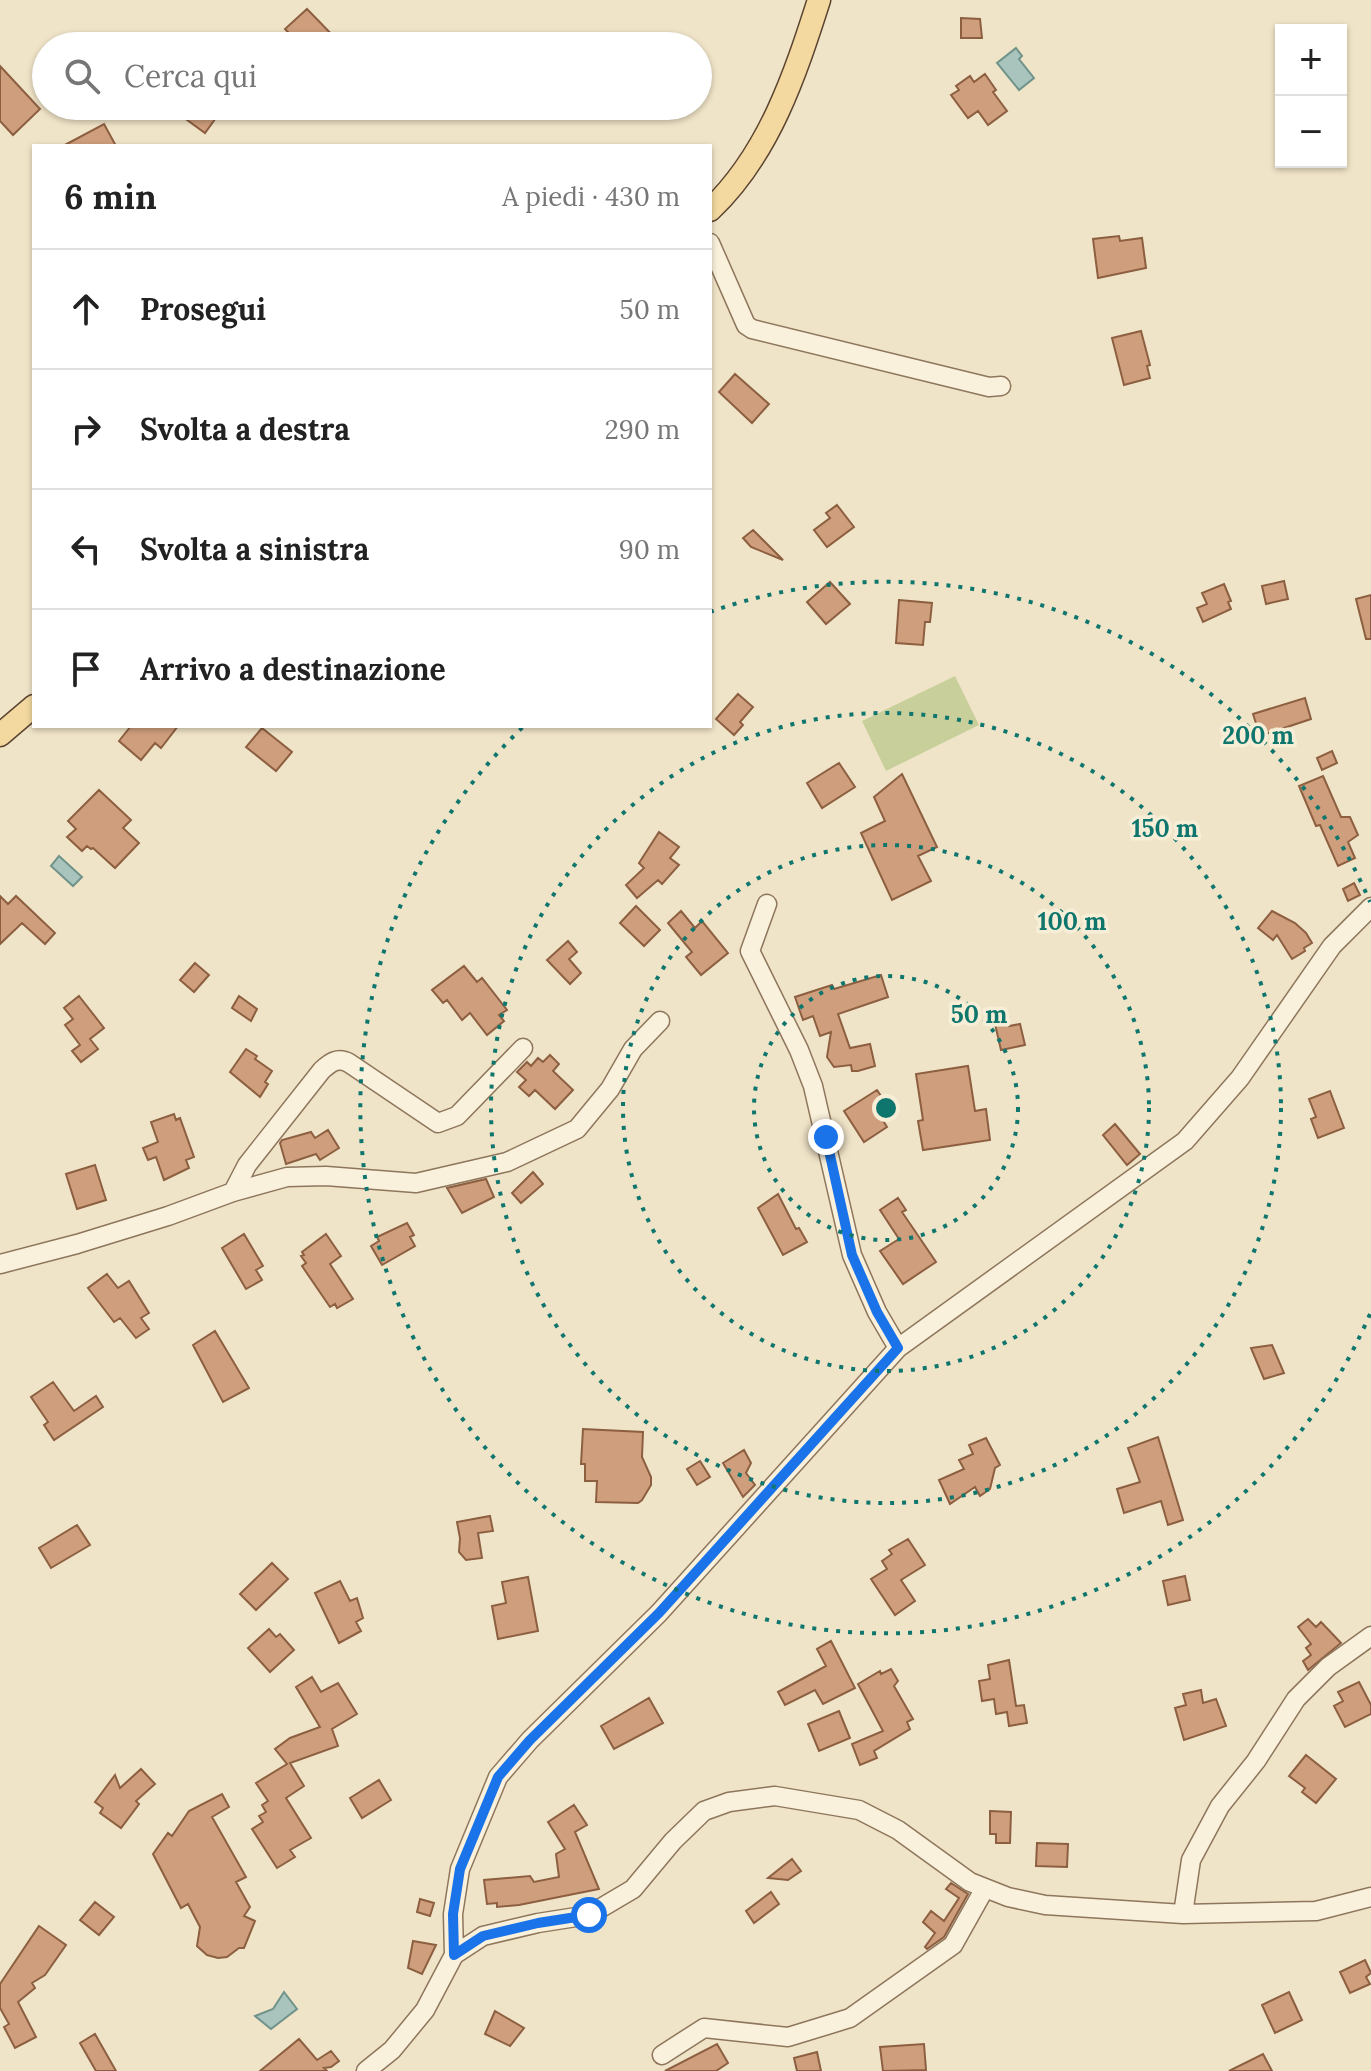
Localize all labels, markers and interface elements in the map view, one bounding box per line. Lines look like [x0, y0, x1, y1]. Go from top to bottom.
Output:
map controls [1275, 24, 1347, 168]
button: + [1275, 24, 1347, 96]
search box [32, 32, 712, 120]
icon: search [60, 54, 104, 98]
text: Cerca qui [124, 57, 257, 95]
button: − [1275, 96, 1347, 168]
text: 6 min [64, 175, 157, 218]
text: A piedi · 430 m [502, 180, 680, 213]
icon: ahead [64, 287, 108, 331]
text: Prosegui [140, 290, 266, 328]
text: 50 m [620, 293, 680, 326]
icon: right [64, 407, 108, 451]
text: Svolta a destra [140, 410, 350, 448]
text: 290 m [605, 413, 680, 446]
icon: left [64, 527, 108, 571]
text: Svolta a sinistra [140, 530, 369, 568]
text: 90 m [619, 533, 680, 566]
icon: arrive [64, 647, 108, 691]
text: Arrivo a destinazione [140, 650, 446, 688]
text: 200 m [1222, 720, 1294, 751]
text: 150 m [1132, 813, 1198, 844]
text: 100 m [1038, 906, 1106, 937]
text: 50 m [951, 999, 1007, 1030]
centre of rings [872, 1094, 900, 1122]
route end [808, 1119, 844, 1155]
route start [571, 1897, 607, 1933]

